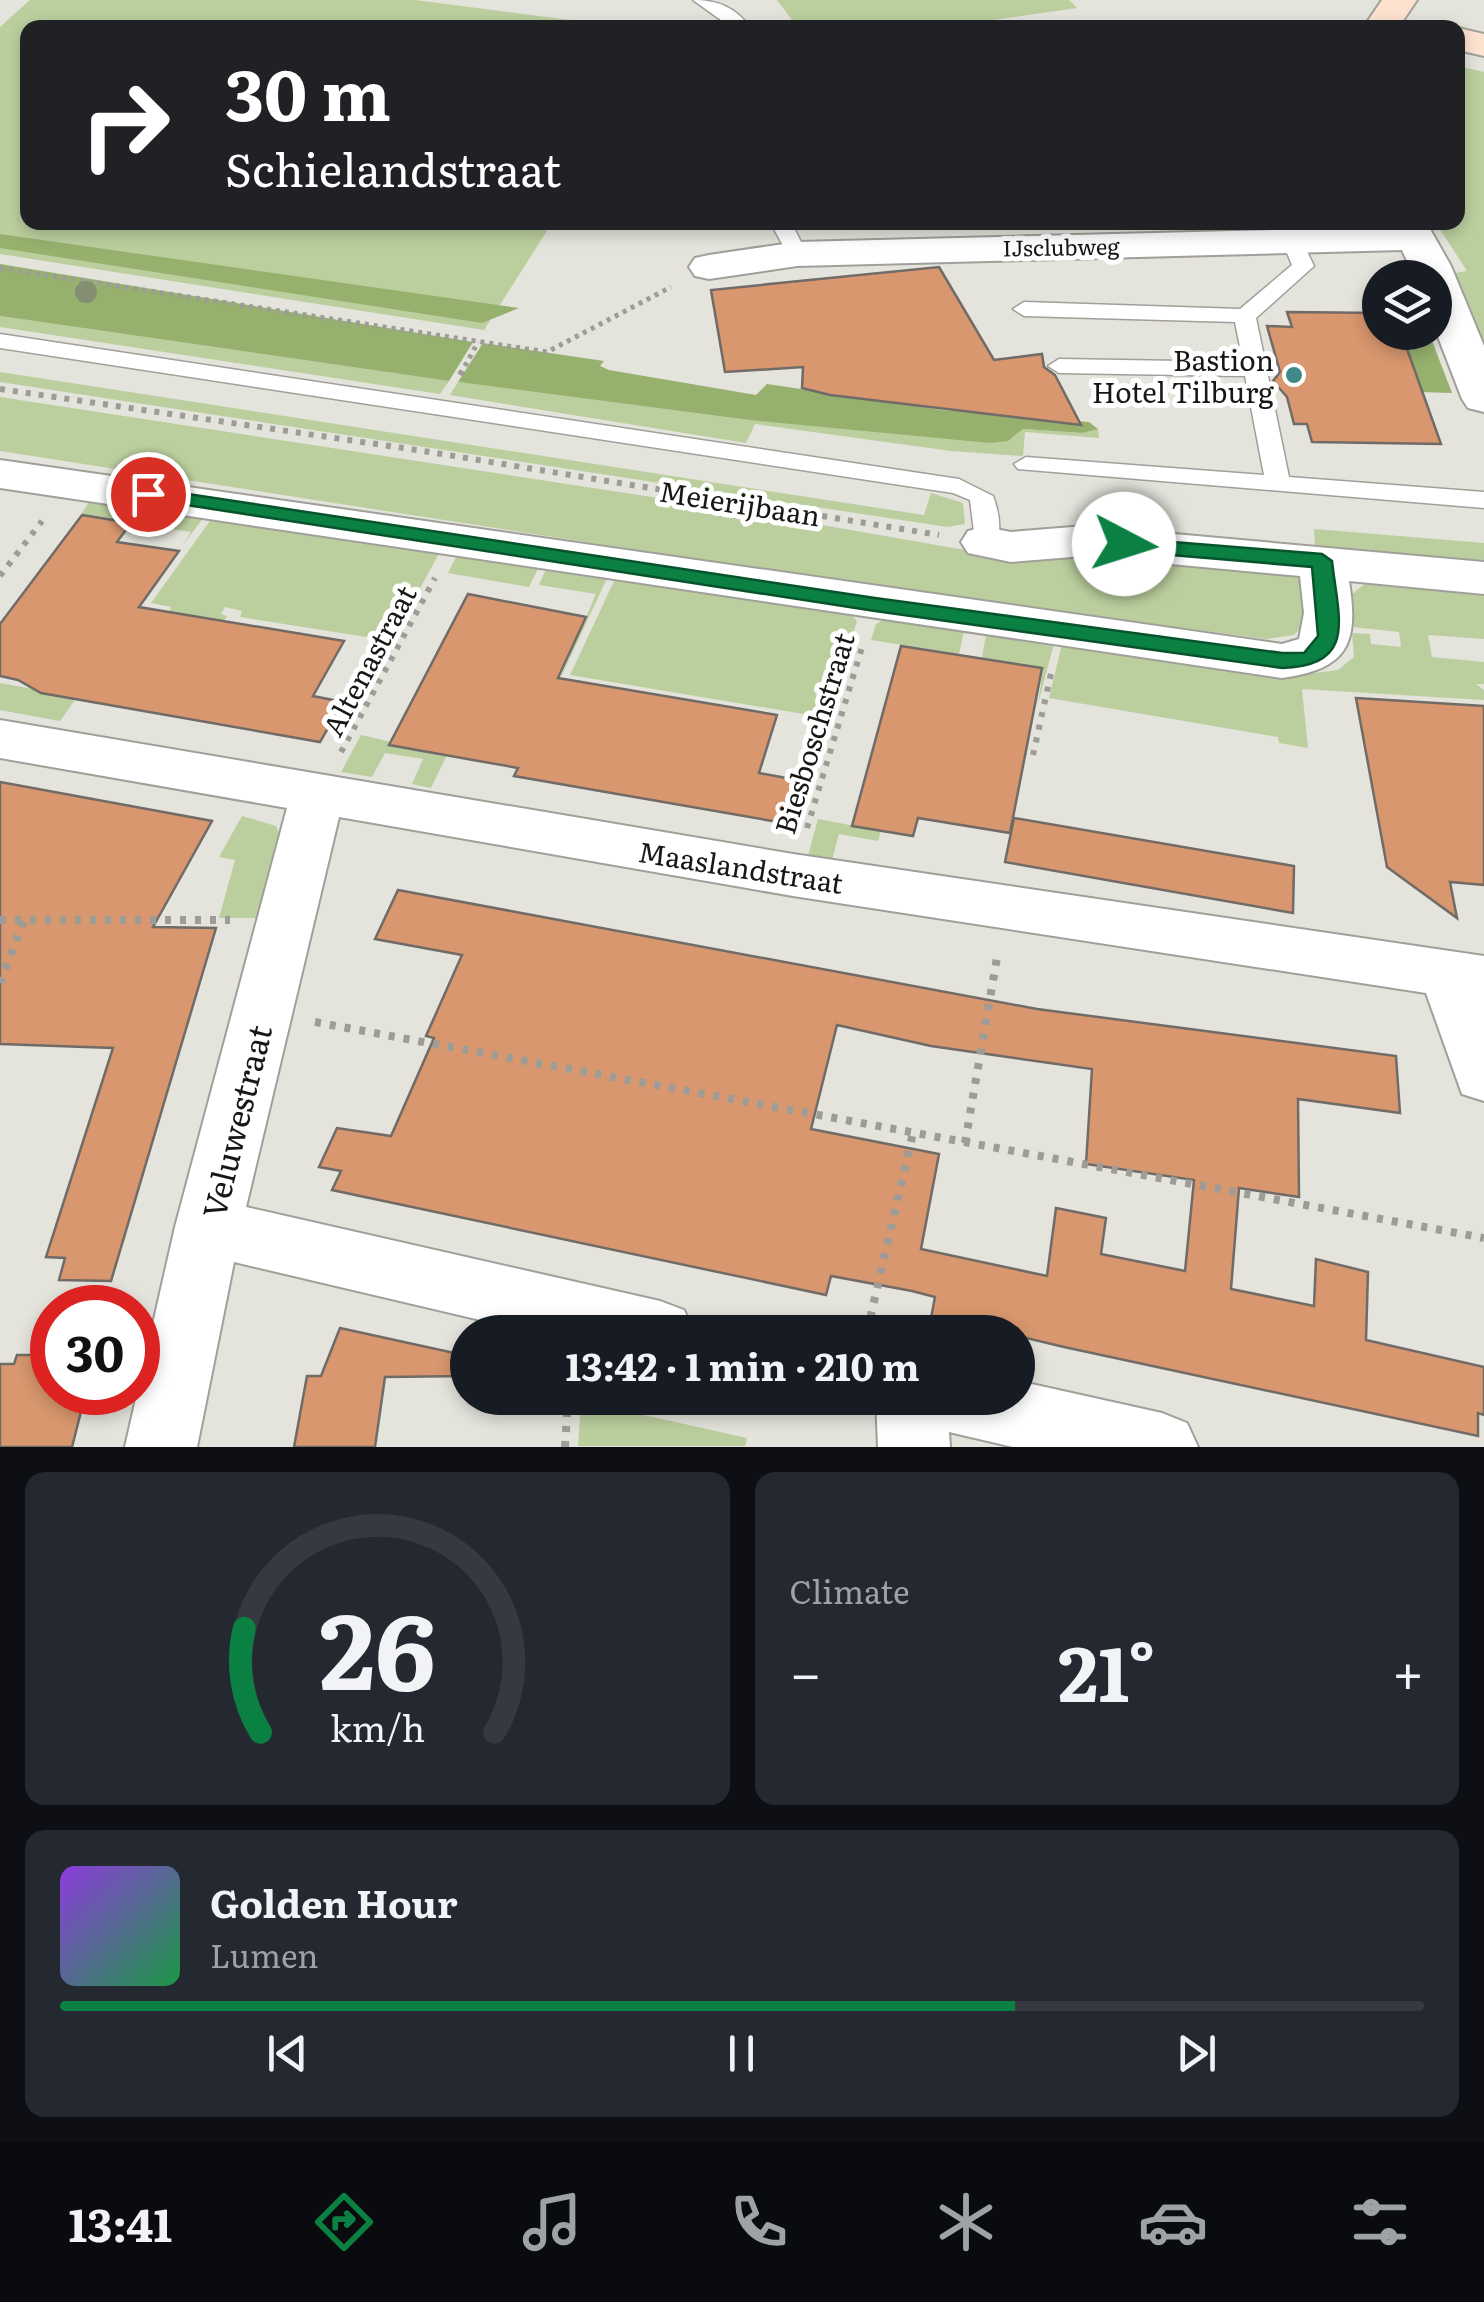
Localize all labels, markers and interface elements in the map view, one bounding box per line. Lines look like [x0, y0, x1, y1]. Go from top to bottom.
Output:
text: 30 m [225, 39, 391, 143]
icon: right [60, 60, 190, 190]
text: Schielandstraat [225, 134, 561, 201]
street label: IJsclubweg [1002, 228, 1121, 264]
map controls [1362, 260, 1452, 350]
button: layers [1362, 260, 1452, 350]
place label: Bastion Hotel Tilburg [1092, 338, 1274, 412]
marker: Bastion Hotel Tilburg [1283, 364, 1305, 386]
pin [106, 452, 191, 537]
icon: arrive [121, 467, 176, 522]
street label: Meierijbaan [657, 469, 823, 535]
position arrow [1072, 492, 1176, 596]
street label: Altenastraat [311, 576, 426, 743]
street label: Biesboschstraat [762, 626, 864, 839]
street label: Maaslandstraat [636, 829, 847, 903]
street label: Veluwestraat [188, 1019, 282, 1223]
speed limit sign: 30 [30, 1285, 160, 1415]
text: 13:42 · 1 min · 210 m [565, 1336, 920, 1393]
text: Climate [790, 1566, 910, 1614]
text: 26 [319, 1568, 436, 1722]
text: 21° [1058, 1614, 1156, 1725]
text: − [790, 1629, 822, 1711]
text: + [1392, 1629, 1424, 1711]
text: km/h [330, 1700, 425, 1753]
text: Golden Hour [210, 1873, 458, 1930]
text: Lumen [210, 1930, 318, 1978]
icon: previous [260, 2026, 315, 2081]
icon: pause [714, 2026, 769, 2081]
icon: next [1169, 2026, 1224, 2081]
icon: directions [309, 2187, 379, 2257]
icon: music [517, 2187, 587, 2257]
icon: phone [724, 2187, 794, 2257]
icon: climate [931, 2187, 1001, 2257]
icon: car [1138, 2187, 1208, 2257]
icon: filters [1345, 2187, 1415, 2257]
text: 13:41 [69, 2189, 172, 2256]

